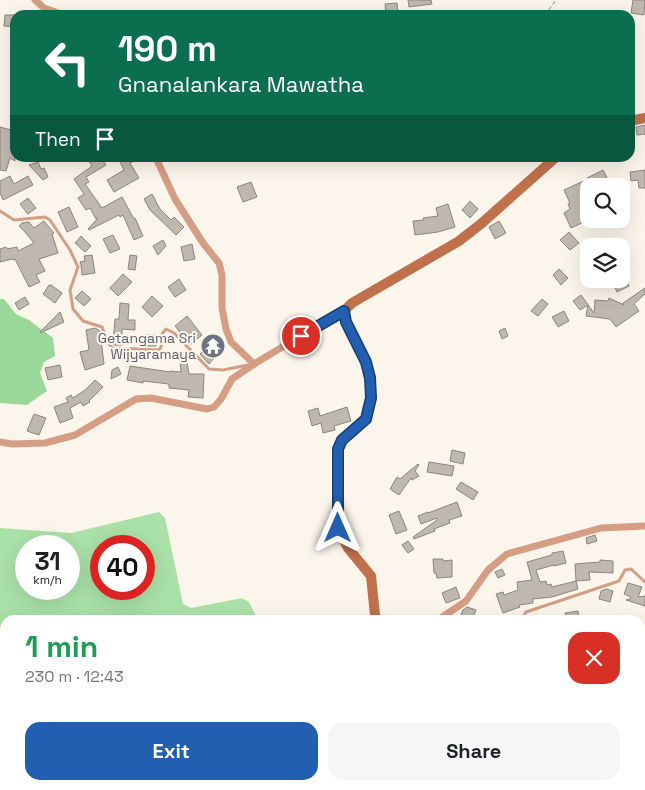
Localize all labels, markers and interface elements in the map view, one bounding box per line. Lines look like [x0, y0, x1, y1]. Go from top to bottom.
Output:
text: 190 m [118, 27, 217, 71]
icon: left [35, 30, 100, 95]
text: Gnanalankara Mawatha [118, 70, 364, 98]
icon: arrive [91, 125, 119, 153]
text: Then [35, 127, 81, 152]
map controls [580, 178, 630, 288]
button: search [580, 178, 630, 228]
button: layers [580, 238, 630, 288]
pin [280, 315, 322, 357]
icon: arrive [287, 322, 315, 350]
place label: Getangama Sri Wijyaramaya [98, 329, 196, 363]
temple icon: Getangama Sri Wijyaramaya [200, 333, 226, 359]
position arrow [311, 501, 363, 553]
speed limit sign: 40 [90, 535, 155, 600]
text: 31 [34, 545, 61, 577]
text: km/h [33, 572, 62, 588]
text: 1 min [25, 627, 98, 666]
button: close [568, 632, 620, 684]
text: 230 m · 12:43 [25, 666, 124, 687]
button: Exit [25, 722, 318, 780]
button: Share [328, 722, 620, 780]

